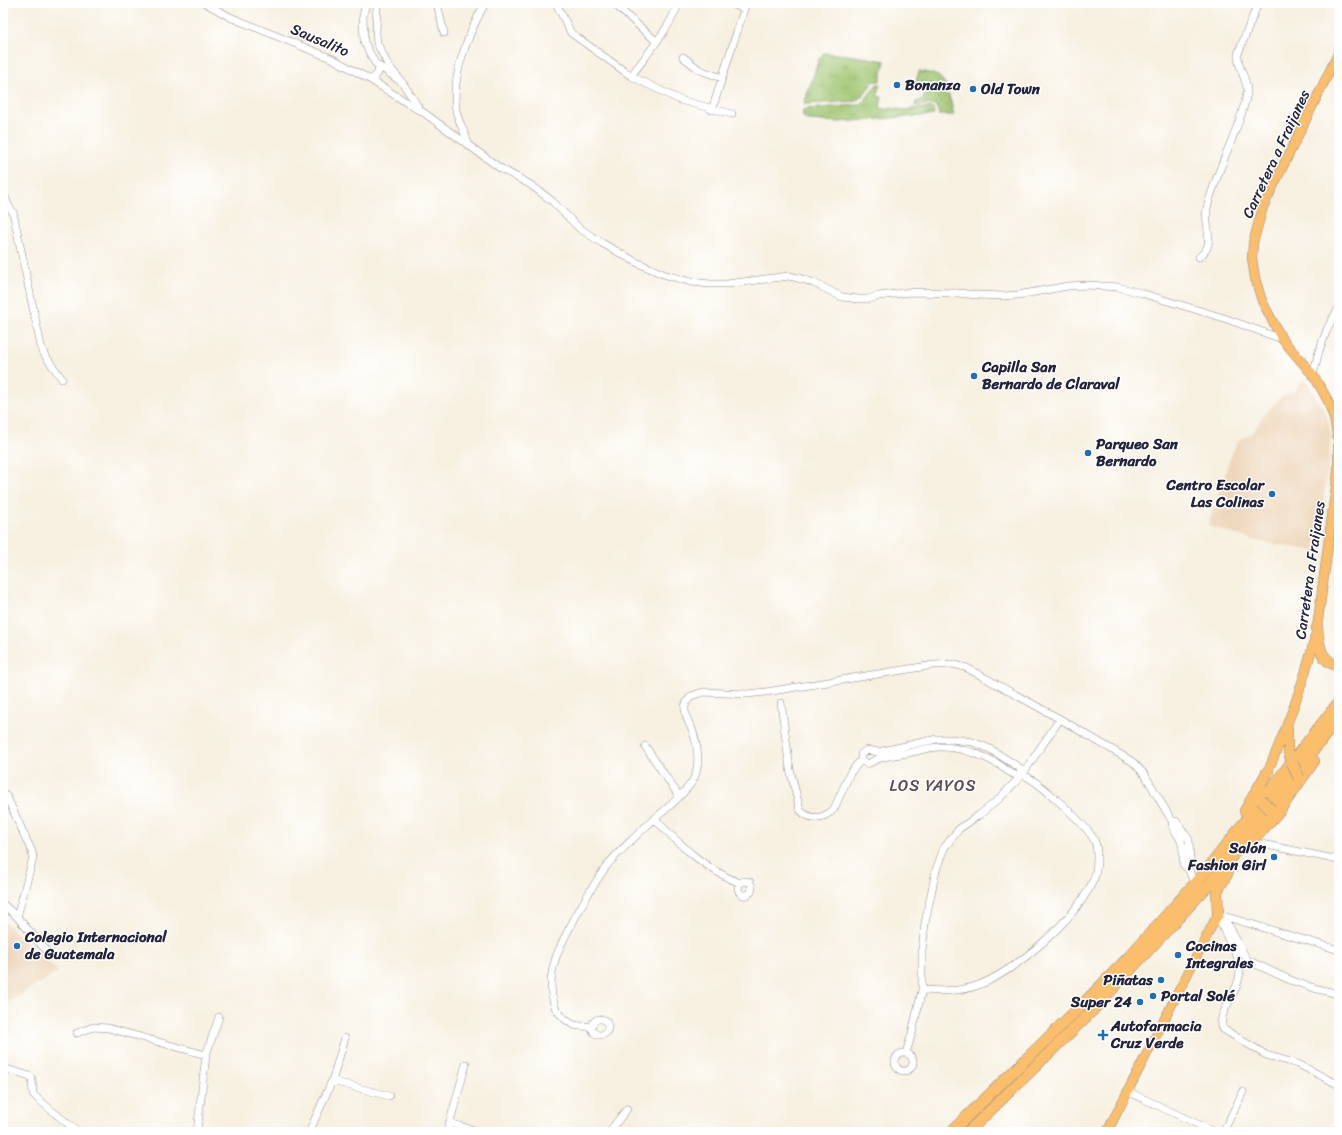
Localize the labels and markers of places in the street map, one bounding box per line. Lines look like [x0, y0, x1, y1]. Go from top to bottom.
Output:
place label: Bonanza [905, 72, 961, 98]
place label: Old Town [980, 76, 1041, 102]
marker: Bonanza [892, 80, 902, 90]
marker: Old Town [968, 84, 978, 94]
place label: Capilla San Bernardo de Claraval [981, 354, 1120, 397]
marker: Capilla San Bernardo de Claraval [969, 371, 979, 381]
place label: Parqueo San Bernardo [1096, 431, 1179, 474]
marker: Parqueo San Bernardo [1083, 448, 1093, 458]
place label: Centro Escolar Las Colinas [1166, 472, 1266, 515]
marker: Centro Escolar Las Colinas [1267, 489, 1277, 499]
place label: Salón Fashion Girl [1187, 835, 1267, 878]
marker: Salón Fashion Girl [1269, 852, 1279, 862]
place label: Colegio Internacional de Guatemala [24, 924, 167, 967]
place label: Cocinas Integrales [1185, 933, 1254, 976]
marker: Colegio Internacional de Guatemala [12, 941, 22, 951]
marker: Cocinas Integrales [1173, 950, 1183, 960]
place label: Piñatas [1103, 967, 1154, 993]
marker: Piñatas [1156, 975, 1166, 985]
place label: Portal Solé [1161, 983, 1235, 1009]
place label: Super 24 [1070, 989, 1133, 1015]
marker: Portal Solé [1148, 991, 1158, 1001]
marker: Super 24 [1135, 997, 1145, 1007]
place label: Autofarmacia Cruz Verde [1110, 1013, 1202, 1056]
marker: Autofarmacia Cruz Verde [1098, 1030, 1108, 1040]

